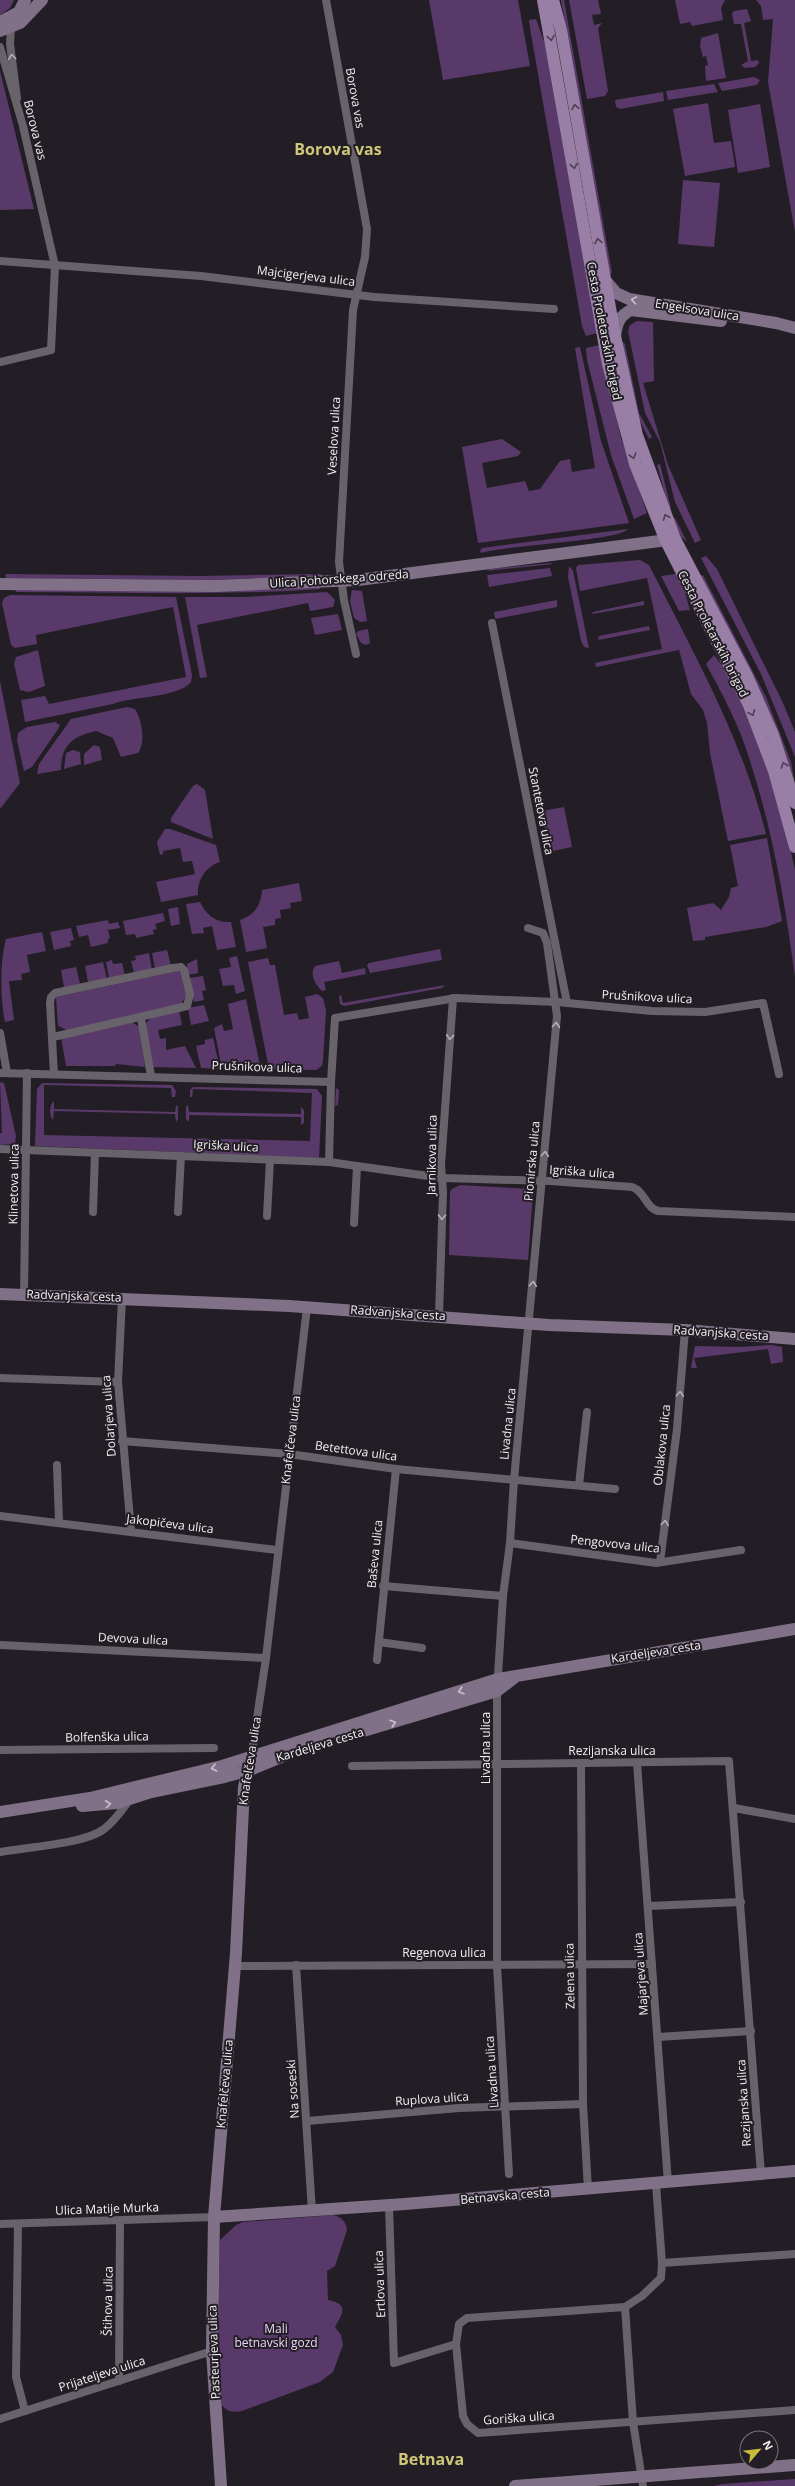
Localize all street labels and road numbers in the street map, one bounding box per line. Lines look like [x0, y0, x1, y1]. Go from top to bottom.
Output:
street label: Borova vas [342, 66, 369, 130]
street label: Borova vas [20, 98, 51, 162]
street label: Cesta Proletarskih brigad [583, 260, 626, 401]
street label: Majcigerjeva ulica [256, 261, 356, 290]
street label: Engelsova ulica [654, 294, 740, 325]
street label: Veselova ulica [323, 396, 344, 475]
street label: Ulica Pohorskega odreda [269, 565, 409, 592]
street label: Cesta Proletarskih brigad [674, 567, 753, 700]
street label: Stantetova ulica [525, 766, 558, 856]
street label: Prušnikova ulica [601, 986, 693, 1007]
street label: Prušnikova ulica [211, 1056, 303, 1077]
street label: Jarnikova ulica [422, 1115, 441, 1196]
street label: Pionirska ulica [520, 1120, 543, 1202]
street label: Igriška ulica [193, 1135, 259, 1156]
street label: Klinetova ulica [4, 1144, 23, 1224]
street label: Igriška ulica [549, 1161, 615, 1182]
street label: Radvanjska cesta [26, 1285, 122, 1306]
street label: Radvanjska cesta [350, 1301, 446, 1324]
street label: Radvanjska cesta [673, 1321, 769, 1344]
street label: Dolarjeva ulica [97, 1375, 120, 1457]
street label: Livadna ulica [495, 1387, 520, 1461]
street label: Knafelčeva ulica [277, 1395, 304, 1485]
street label: Oblakova ulica [649, 1404, 674, 1486]
street label: Betettova ulica [314, 1436, 398, 1465]
street label: Jakopičeva ulica [124, 1510, 215, 1537]
street label: Baševa ulica [362, 1519, 387, 1589]
street label: Pengovova ulica [569, 1530, 661, 1557]
street label: Devova ulica [97, 1628, 169, 1649]
street label: Kardeljeva cesta [610, 1636, 702, 1667]
street label: Livadna ulica [477, 1712, 494, 1784]
street label: Knafelčeva ulica [234, 1716, 265, 1806]
street label: Kardeljeva cesta [274, 1723, 366, 1766]
street label: Bolfenška ulica [65, 1727, 149, 1746]
street label: Rezijanska ulica [568, 1742, 656, 1759]
street label: Majarjeva ulica [629, 1932, 652, 2016]
street label: Zelena ulica [560, 1943, 579, 2009]
street label: Regenova ulica [402, 1944, 486, 1961]
street label: Livadna ulica [481, 2035, 503, 2109]
street label: Knafelčeva ulica [212, 2039, 237, 2129]
street label: Na soseski [282, 2059, 303, 2119]
street label: Rezijanska ulica [732, 2059, 755, 2147]
street label: Ruplova ulica [394, 2087, 469, 2110]
street label: Betnavska cesta [460, 2183, 550, 2208]
street label: Ulica Matije Murka [55, 2198, 159, 2219]
street label: Ertlova ulica [370, 2250, 389, 2318]
street label: Štihova ulica [98, 2266, 117, 2336]
street label: Pasteurjeva ulica [203, 2305, 224, 2399]
street label: Prijateljeva ulica [56, 2351, 147, 2396]
street label: Goriška ulica [483, 2407, 555, 2428]

